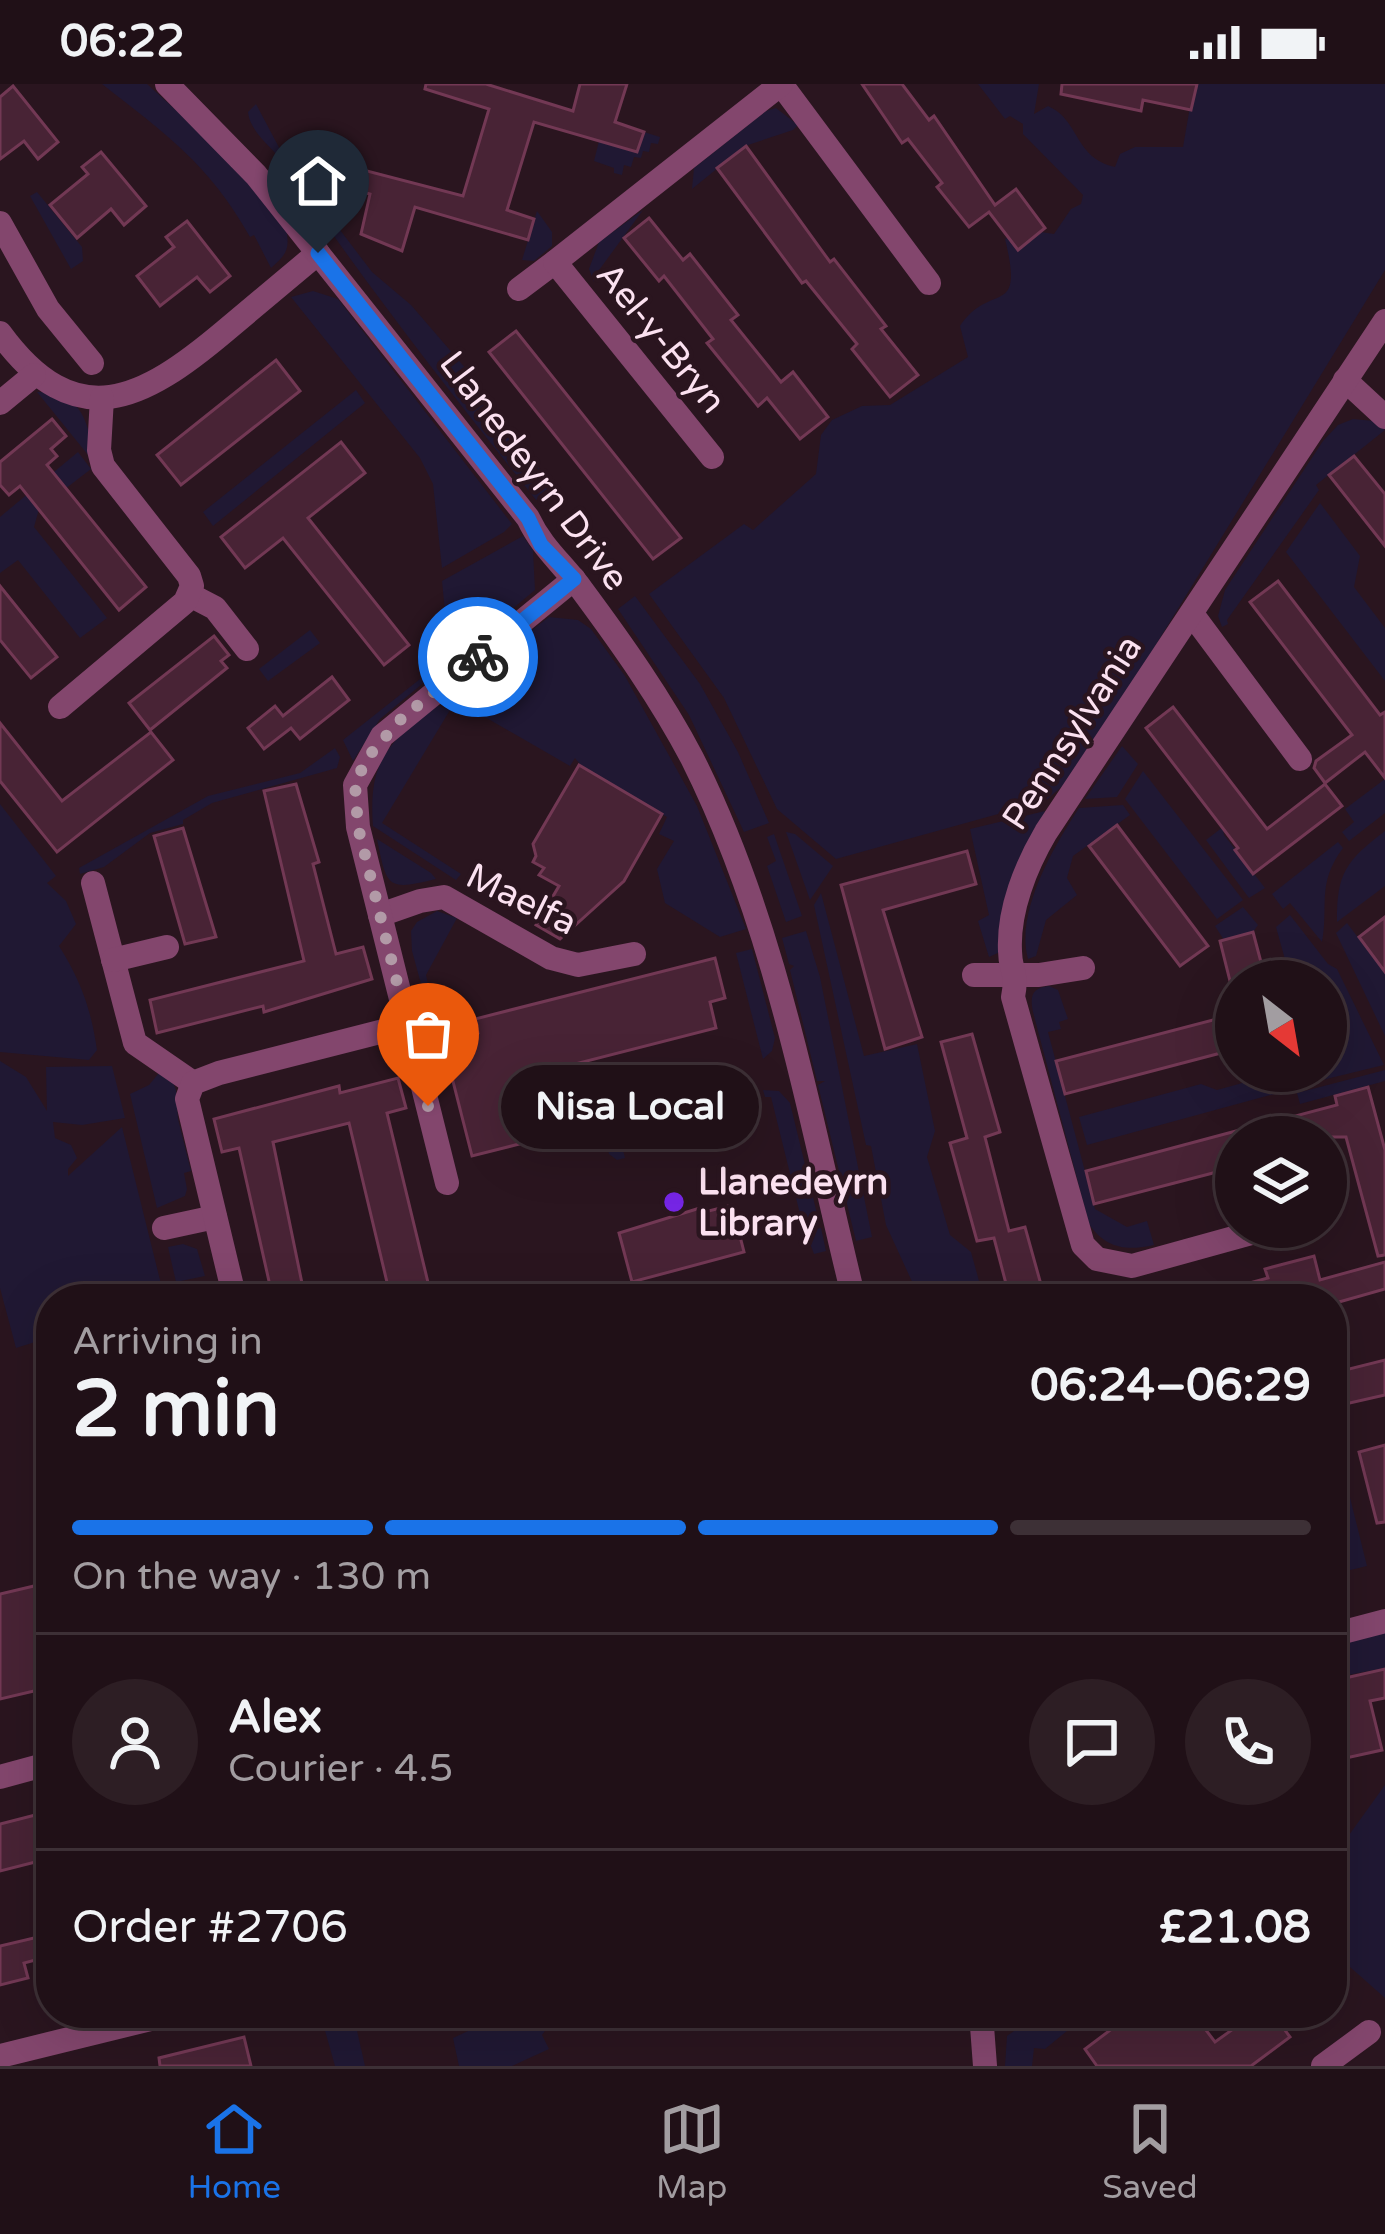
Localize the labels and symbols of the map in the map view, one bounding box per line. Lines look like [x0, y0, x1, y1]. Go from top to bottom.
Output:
pin [267, 130, 369, 253]
street label: Ael-y-Bryn [587, 254, 735, 422]
street label: Llanedeyrn Drive [430, 343, 638, 599]
courier [418, 597, 538, 717]
street label: Pennsylvania [993, 627, 1151, 838]
street label: Maelfa [459, 854, 584, 944]
north arrow [1215, 960, 1347, 1092]
pin [377, 983, 479, 1106]
callout: Nisa Local [500, 1064, 758, 1148]
place label: Llanedeyrn Library [698, 1161, 888, 1245]
marker: Llanedeyrn Library [661, 1189, 687, 1215]

